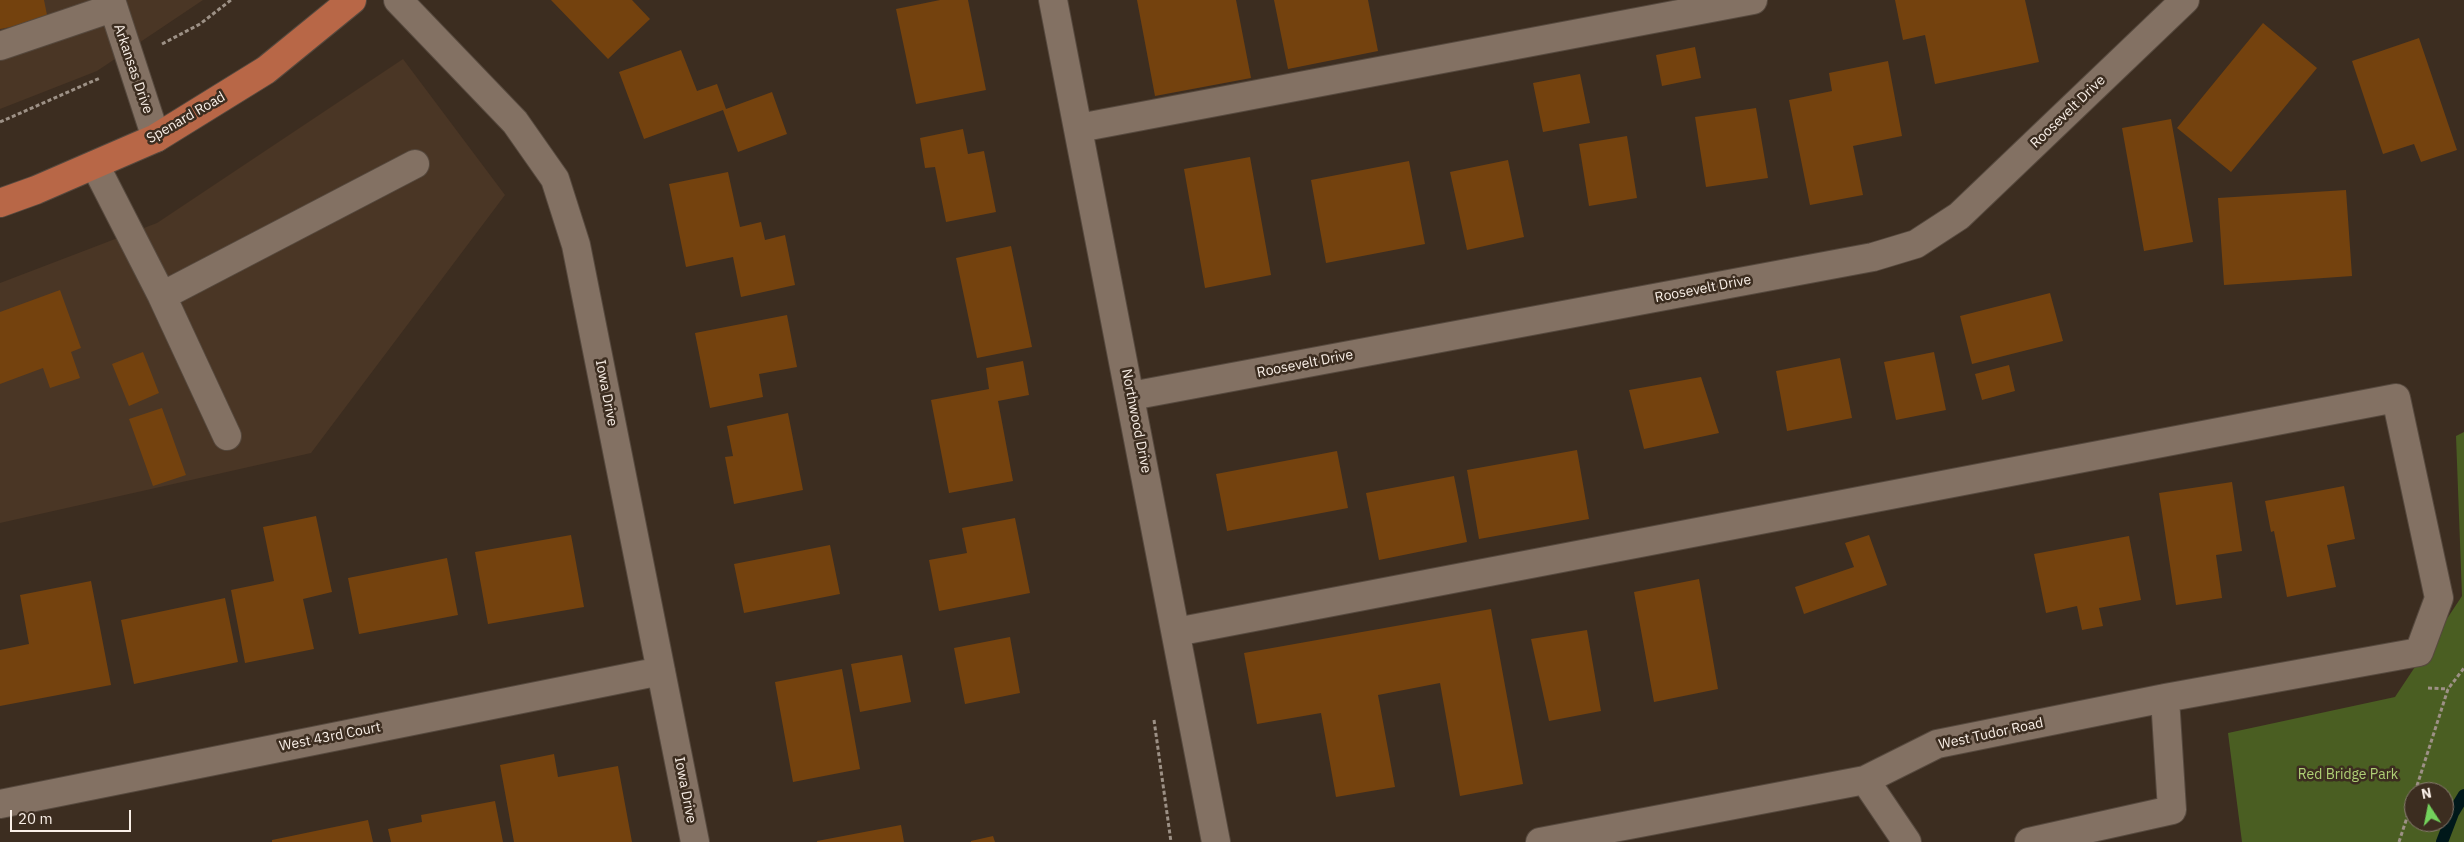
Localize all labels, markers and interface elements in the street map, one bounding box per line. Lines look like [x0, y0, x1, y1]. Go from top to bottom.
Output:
street label: Arkansas Drive [110, 22, 156, 116]
street label: Roosevelt Drive [2027, 72, 2109, 152]
street label: Spenard Road [144, 89, 228, 147]
street label: Roosevelt Drive [1653, 271, 1753, 307]
street label: Roosevelt Drive [1255, 346, 1355, 382]
street label: Iowa Drive [591, 358, 621, 428]
street label: Northwood Drive [1118, 367, 1154, 475]
street label: West Tudor Road [1937, 715, 2045, 753]
street label: West 43rd Court [278, 719, 382, 755]
street label: Iowa Drive [670, 755, 700, 825]
park label: Red Bridge Park [2298, 767, 2398, 783]
north arrow [2404, 782, 2454, 832]
text: N [2420, 783, 2433, 803]
scale bar [12, 800, 134, 832]
text: 20 m [18, 809, 53, 828]

